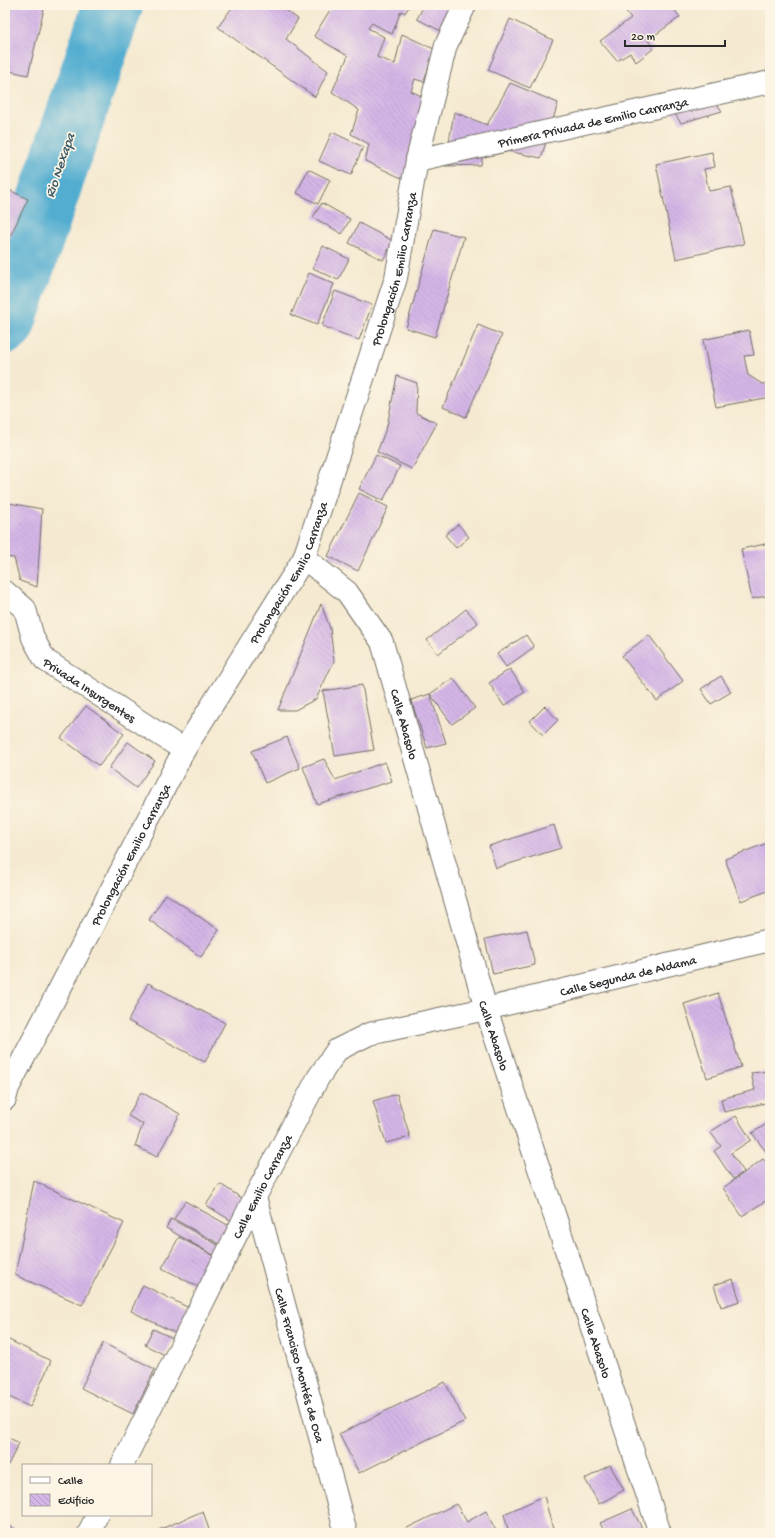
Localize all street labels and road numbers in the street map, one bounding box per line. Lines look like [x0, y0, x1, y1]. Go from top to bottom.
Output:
street label: Primera Privada de Emilio Carranza [496, 95, 690, 152]
street label: Prolongación Emilio Carranza [369, 190, 421, 349]
street label: Prolongación Emilio Carranza [247, 500, 332, 648]
street label: Privada Insurgentes [39, 655, 139, 727]
street label: Calle Abasolo [386, 688, 420, 762]
street label: Prolongación Emilio Carranza [88, 781, 175, 930]
street label: Calle Segunda de Aldama [559, 953, 699, 1001]
street label: Calle Abasolo [474, 999, 511, 1073]
street label: Calle Emilio Carranza [231, 1132, 297, 1242]
street label: Calle Francisco Montés de Oca [270, 1287, 326, 1445]
street label: Calle Abasolo [576, 1307, 613, 1381]

